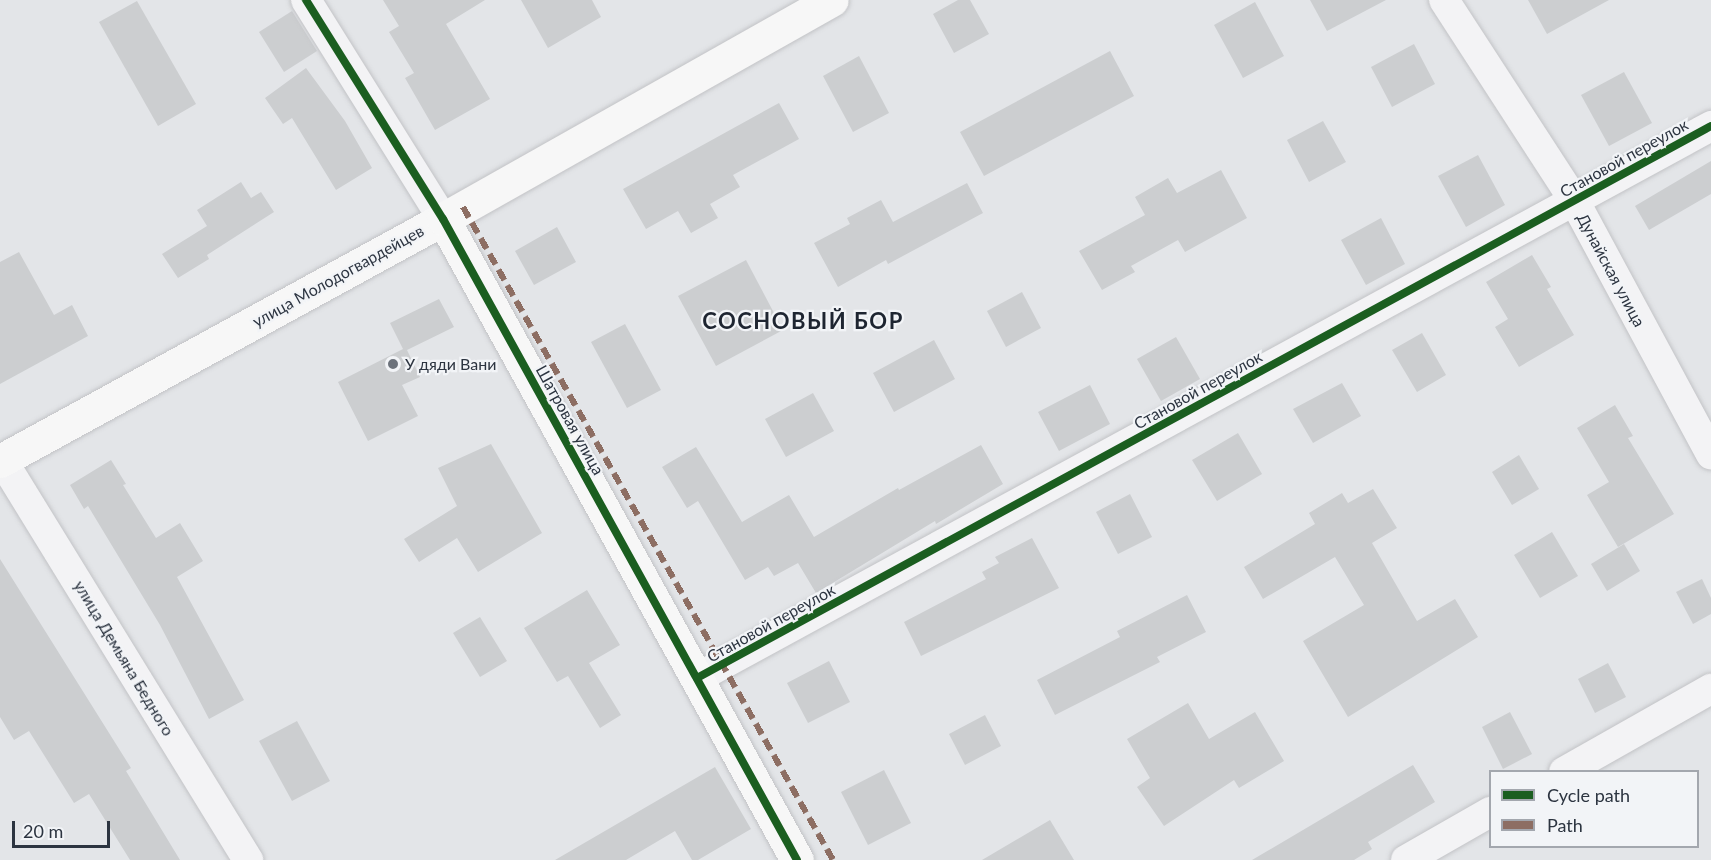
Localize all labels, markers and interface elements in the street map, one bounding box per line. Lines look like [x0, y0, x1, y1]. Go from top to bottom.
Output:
street label: Становой переулок [1557, 115, 1691, 201]
street label: Дунайская улица [1573, 210, 1649, 330]
street label: улица Молодогвардейцев [249, 221, 427, 331]
district label: СОСНОВЫЙ БОР [702, 308, 904, 334]
street label: Становой переулок [1131, 347, 1265, 433]
place label: У дяди Вани [405, 354, 496, 374]
marker: У дяди Вани [386, 357, 400, 371]
street label: Шатровая улица [532, 362, 608, 478]
street label: улица Демьяна Бедного [70, 577, 178, 739]
street label: Становой переулок [704, 580, 838, 666]
legend [1489, 770, 1699, 848]
text: Cycle path [1547, 784, 1630, 806]
scale bar [15, 809, 112, 847]
text: Path [1547, 814, 1583, 836]
text: 20 m [23, 820, 63, 842]

